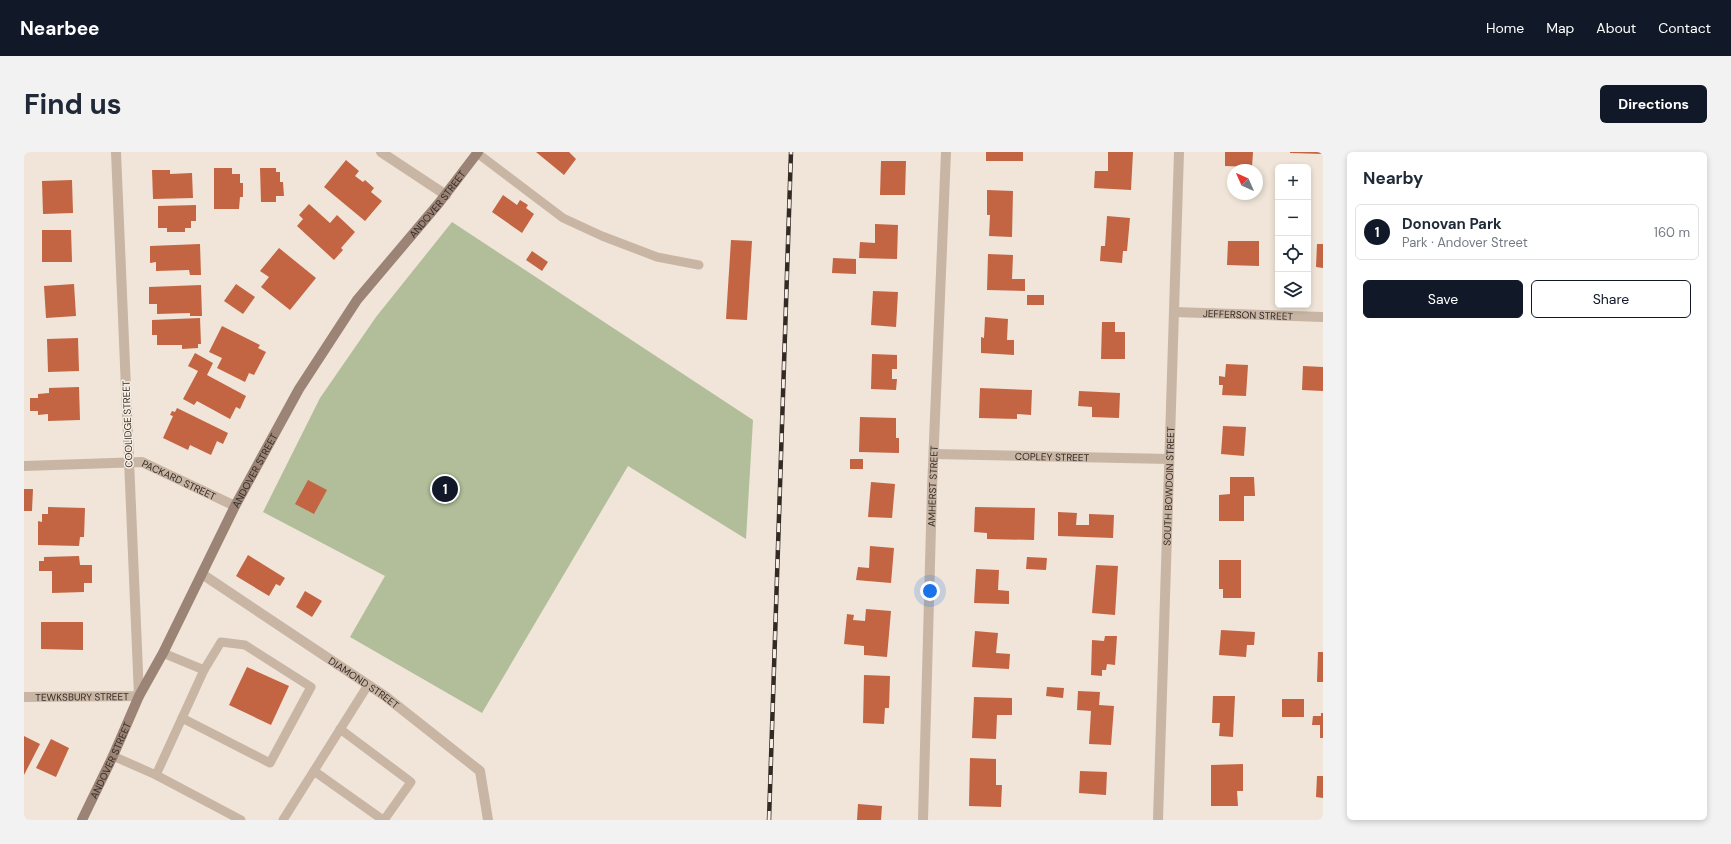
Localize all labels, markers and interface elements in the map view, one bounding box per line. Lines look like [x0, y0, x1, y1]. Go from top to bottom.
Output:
text: Nearbee [20, 16, 100, 41]
text: Home [1486, 19, 1524, 37]
text: Map [1546, 19, 1574, 37]
text: About [1596, 19, 1636, 37]
text: Contact [1658, 19, 1711, 37]
button: Directions [1600, 85, 1707, 123]
text: Find us [24, 86, 122, 123]
north arrow [1227, 164, 1263, 200]
map controls [1275, 164, 1311, 308]
button: + [1275, 164, 1311, 200]
text: Nearby [1363, 167, 1423, 189]
street label: ANDOVER STREET [406, 168, 469, 241]
button: − [1275, 200, 1311, 236]
text: Donovan Park [1402, 214, 1502, 234]
text: 1 [1375, 224, 1379, 241]
text: 160 m [1654, 224, 1690, 241]
text: Park · Andover Street [1402, 234, 1528, 251]
button: locate [1275, 236, 1311, 272]
button: layers [1275, 272, 1311, 308]
button: Save [1363, 280, 1523, 318]
button: Share [1531, 280, 1691, 318]
street label: JEFFERSON STREET [1203, 307, 1294, 323]
street label: COOLIDGE STREET [119, 380, 136, 468]
street label: SOUTH BOWDOIN STREET [1161, 426, 1177, 546]
street label: ANDOVER STREET [229, 431, 281, 510]
street label: AMHERST STREET [925, 445, 941, 527]
street label: COPLEY STREET [1015, 450, 1090, 464]
street label: PACKARD STREET [140, 457, 218, 503]
pin: 1 [432, 474, 458, 504]
your location [920, 581, 940, 601]
street label: DIAMOND STREET [326, 654, 402, 712]
street label: TEWKSBURY STREET [35, 690, 129, 704]
street label: ANDOVER STREET [87, 720, 134, 801]

